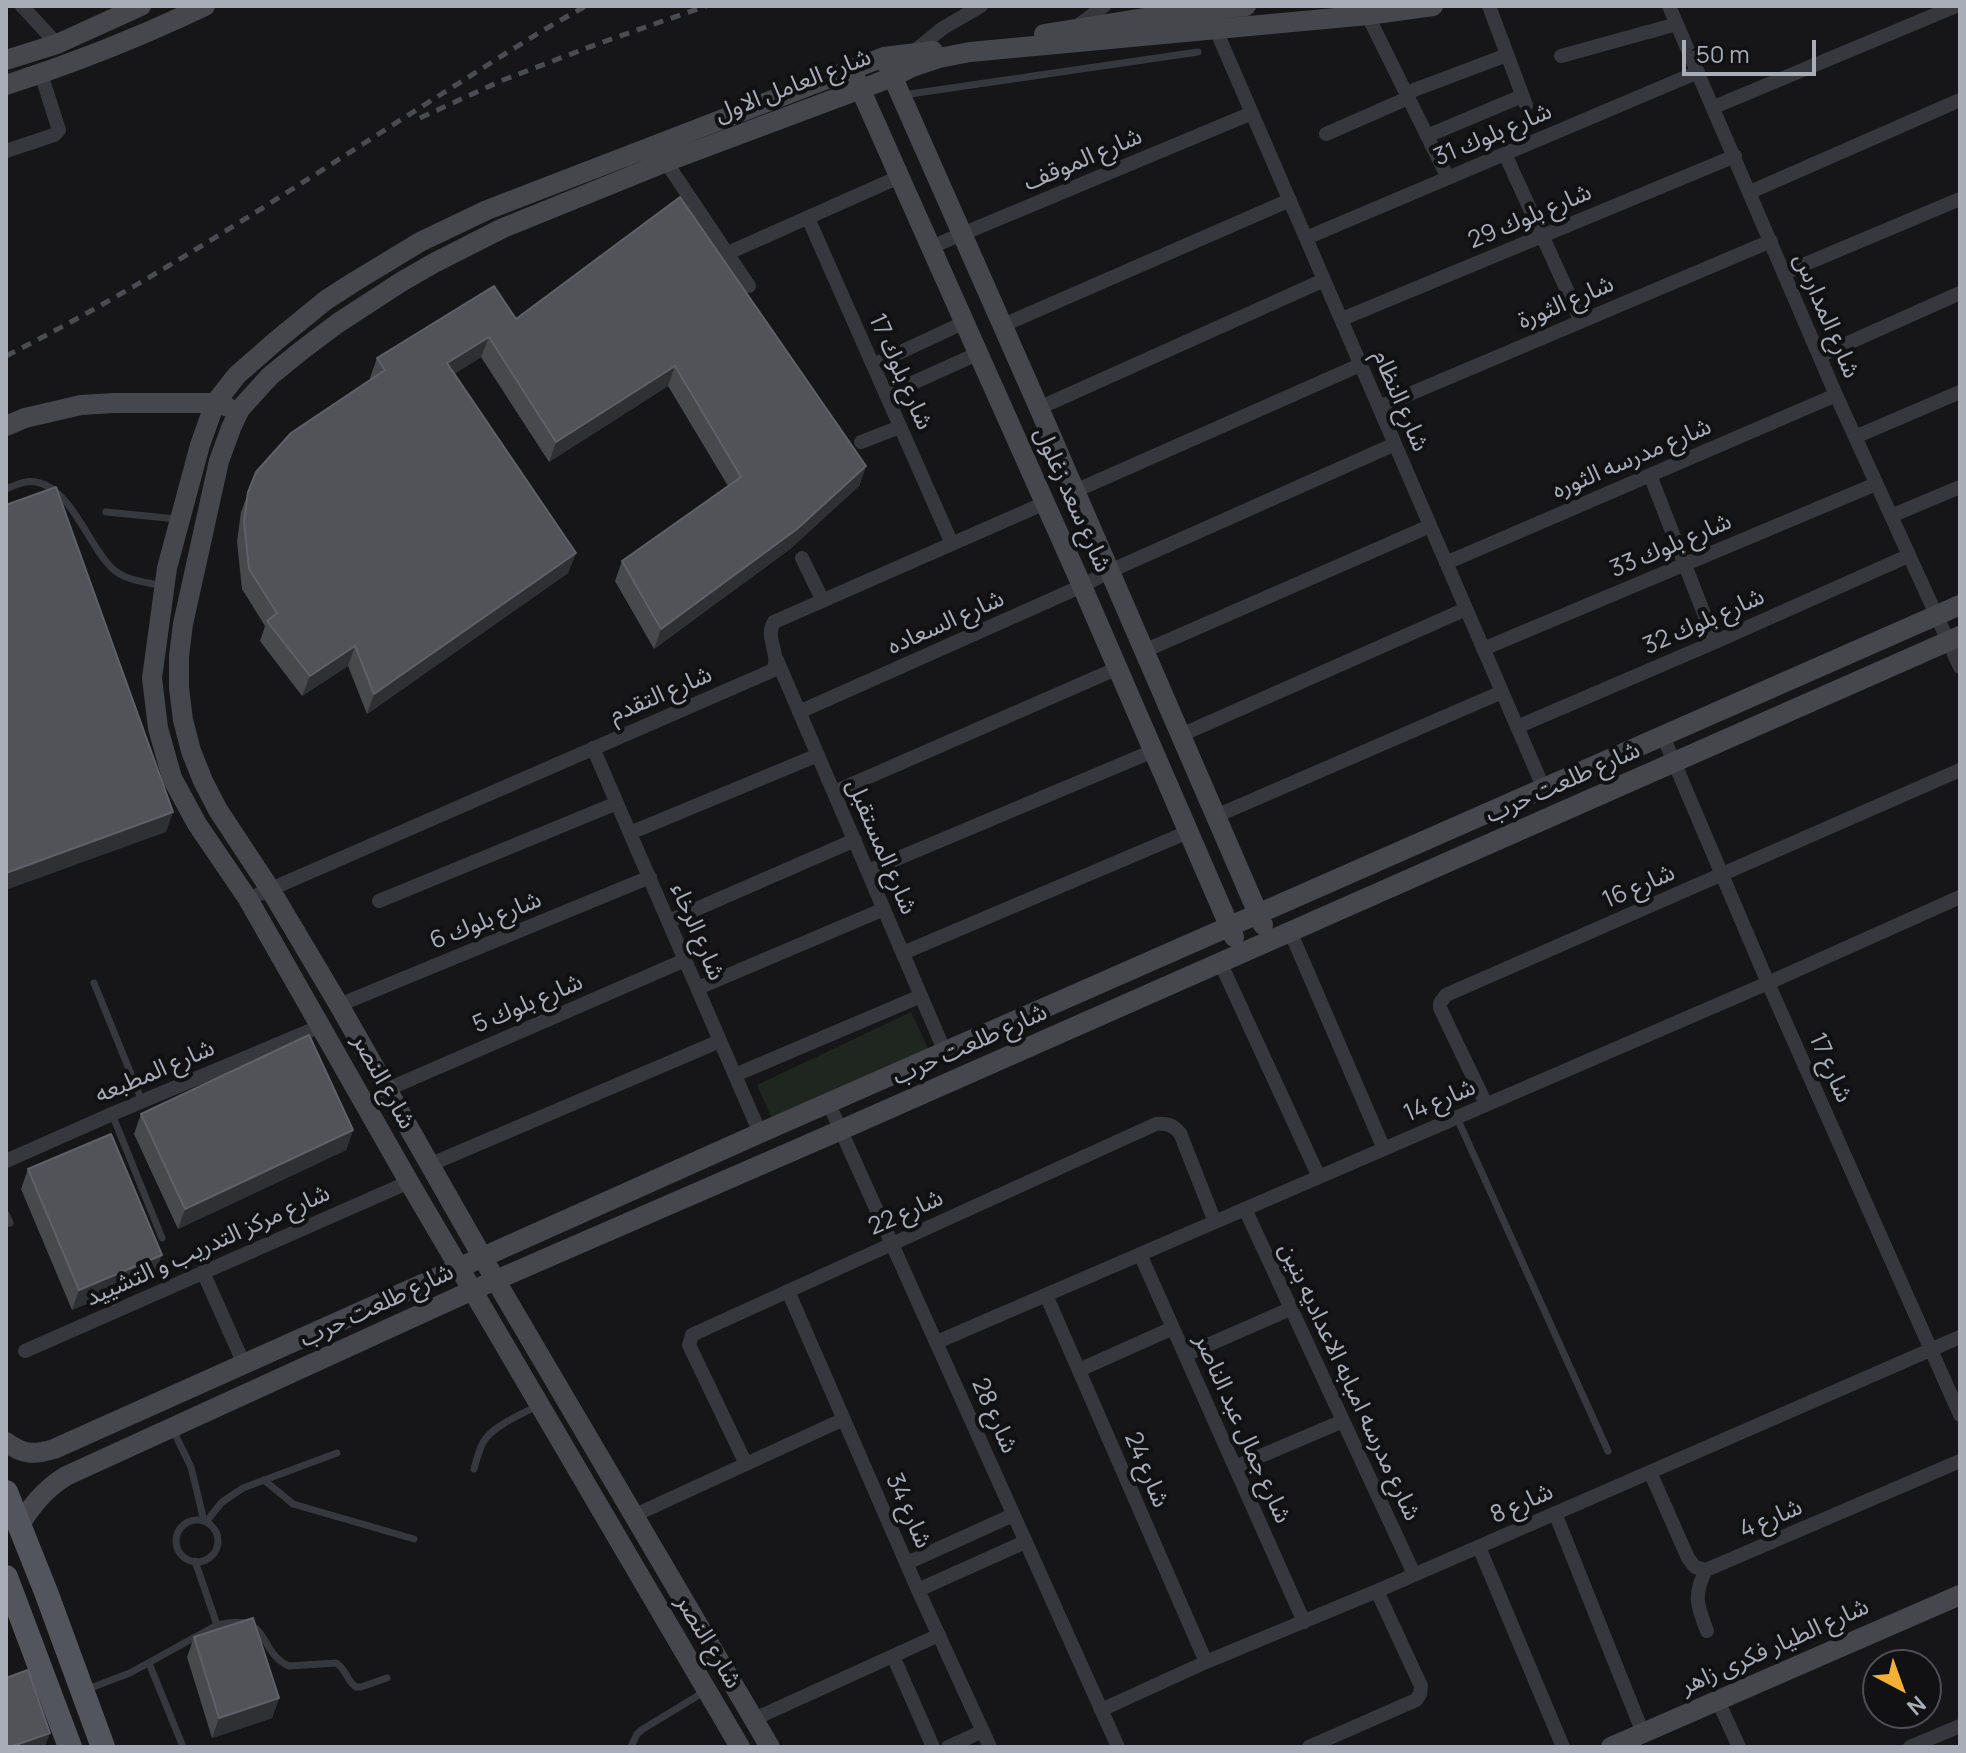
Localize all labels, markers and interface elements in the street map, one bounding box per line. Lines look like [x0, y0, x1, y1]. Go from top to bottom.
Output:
scale bar [1686, 24, 1820, 74]
text: 50 m [1696, 37, 1750, 70]
street label: شارع العامل الاول [711, 43, 875, 129]
street label: شارع بلوك 31 [1430, 97, 1556, 173]
street label: شارع الموقف [1019, 122, 1147, 198]
street label: شارع بلوك 29 [1464, 178, 1596, 256]
street label: شارع المدارس [1787, 249, 1865, 383]
street label: شارع الثورة [1514, 270, 1618, 336]
street label: شارع بلوك 17 [862, 310, 938, 434]
street label: شارع النظام [1366, 346, 1434, 456]
street label: شارع مدرسه الثوره [1548, 413, 1716, 505]
street label: شارع سعد زغلول [1027, 423, 1117, 577]
street label: شارع بلوك 33 [1606, 508, 1736, 584]
street label: شارع بلوك 32 [1639, 583, 1769, 661]
street label: شارع السعاده [883, 585, 1009, 661]
street label: شارع التقدم [605, 660, 717, 730]
street label: شارع طلعت حرب [1481, 736, 1645, 830]
street label: شارع المستقبل [840, 775, 922, 919]
street label: شارع 16 [1599, 858, 1679, 916]
street label: شارع الرخاء [664, 879, 730, 985]
street label: شارع بلوك 6 [426, 886, 546, 956]
street label: شارع بلوك 5 [469, 968, 587, 1040]
street label: شارع طلعت حرب [888, 998, 1052, 1092]
street label: شارع 17 [1802, 1029, 1858, 1107]
street label: شارع النصر [345, 1030, 421, 1134]
street label: شارع المطبعه [91, 1034, 219, 1110]
street label: شارع 14 [1400, 1073, 1480, 1129]
street label: شارع مركز التدريب و التشييد [81, 1179, 335, 1313]
street label: شارع 22 [864, 1184, 948, 1242]
street label: شارع مدرسه امبابه الاعداديه بنين [1272, 1239, 1426, 1525]
street label: شارع طلعت حرب [296, 1258, 458, 1354]
street label: شارع جمال عبد الناصر [1187, 1330, 1297, 1528]
street label: شارع 28 [965, 1374, 1023, 1458]
street label: شارع 24 [1117, 1428, 1175, 1512]
street label: شارع 34 [879, 1469, 937, 1553]
street label: شارع 8 [1486, 1478, 1558, 1530]
street label: شارع 4 [1735, 1493, 1807, 1545]
street label: شارع النصر [669, 1590, 747, 1694]
street label: شارع الطيار فكرى زاهر [1677, 1593, 1873, 1701]
north arrow [1862, 1649, 1942, 1729]
text: N [1901, 1689, 1932, 1722]

